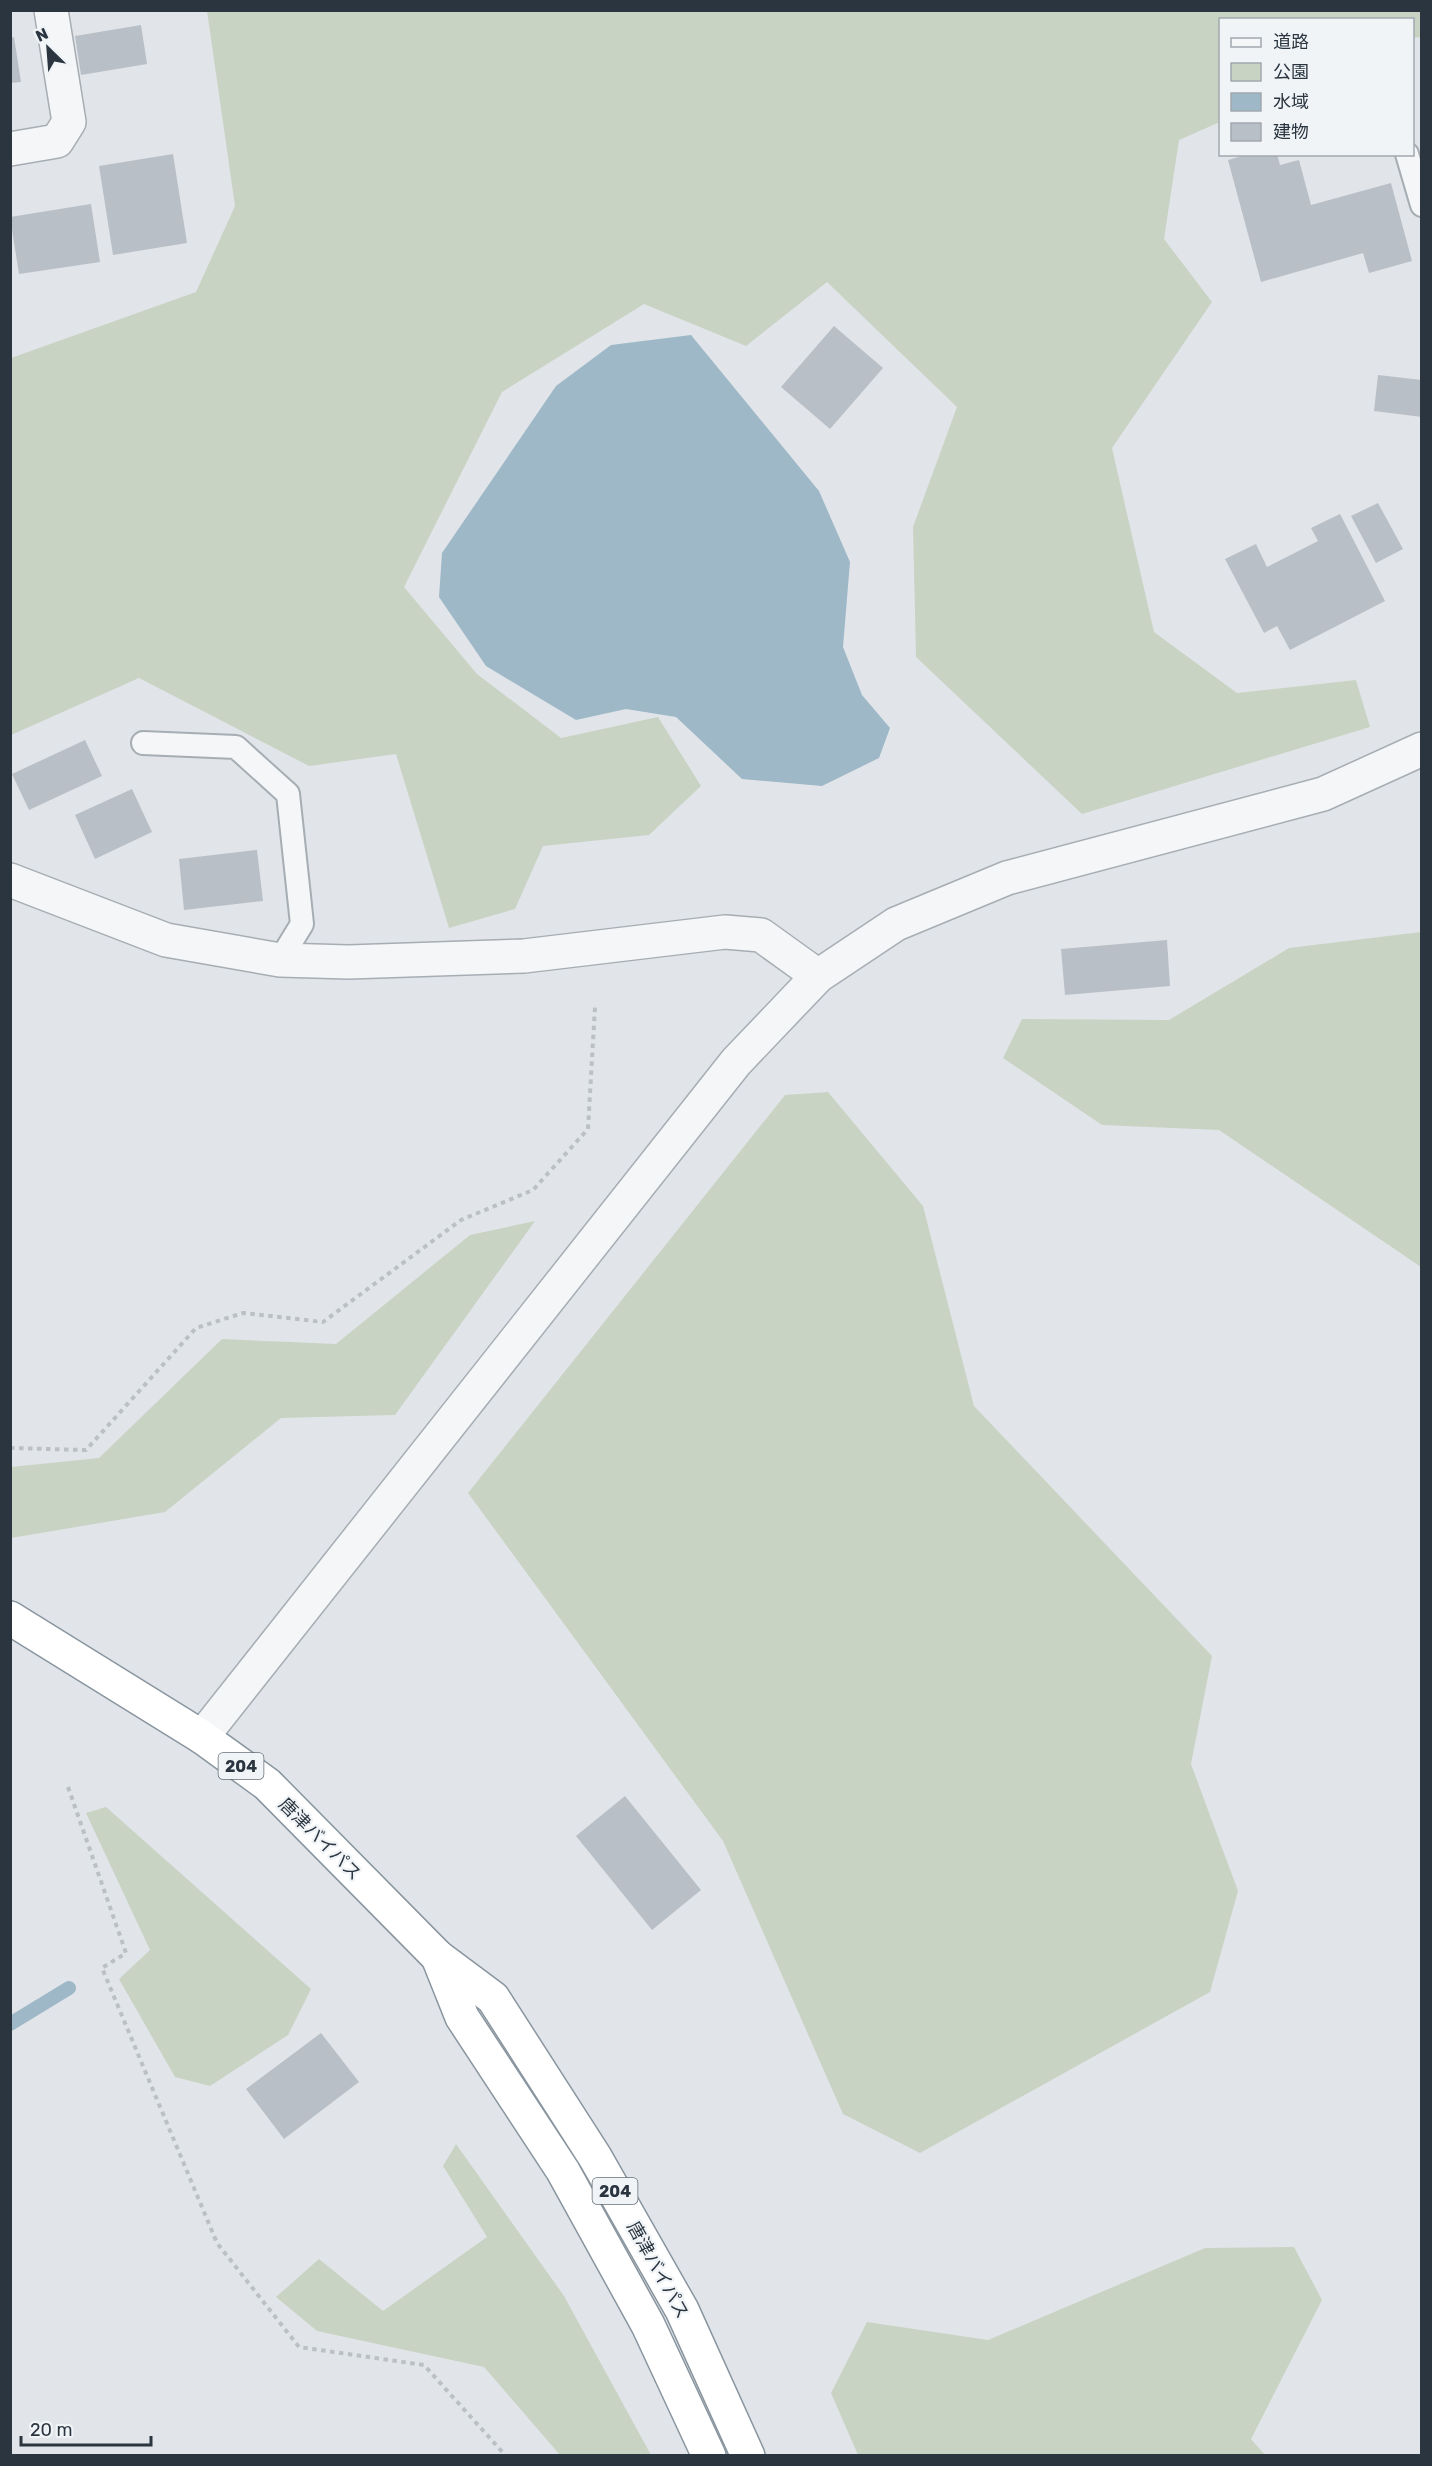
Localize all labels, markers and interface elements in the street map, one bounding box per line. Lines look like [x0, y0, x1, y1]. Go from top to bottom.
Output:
north arrow [18, 18, 78, 78]
legend [1219, 18, 1414, 156]
text: N [33, 24, 51, 46]
text: 道路 [1273, 31, 1309, 53]
text: 公園 [1273, 61, 1309, 83]
text: 水域 [1273, 91, 1309, 113]
text: 建物 [1273, 121, 1309, 143]
road number: 204 [218, 1753, 264, 1779]
street label: 唐津バイパス [274, 1793, 366, 1885]
road number: 204 [592, 2178, 638, 2204]
street label: 唐津バイパス [622, 2218, 694, 2322]
scale bar [21, 2409, 152, 2447]
text: 20 m [30, 2419, 72, 2441]

